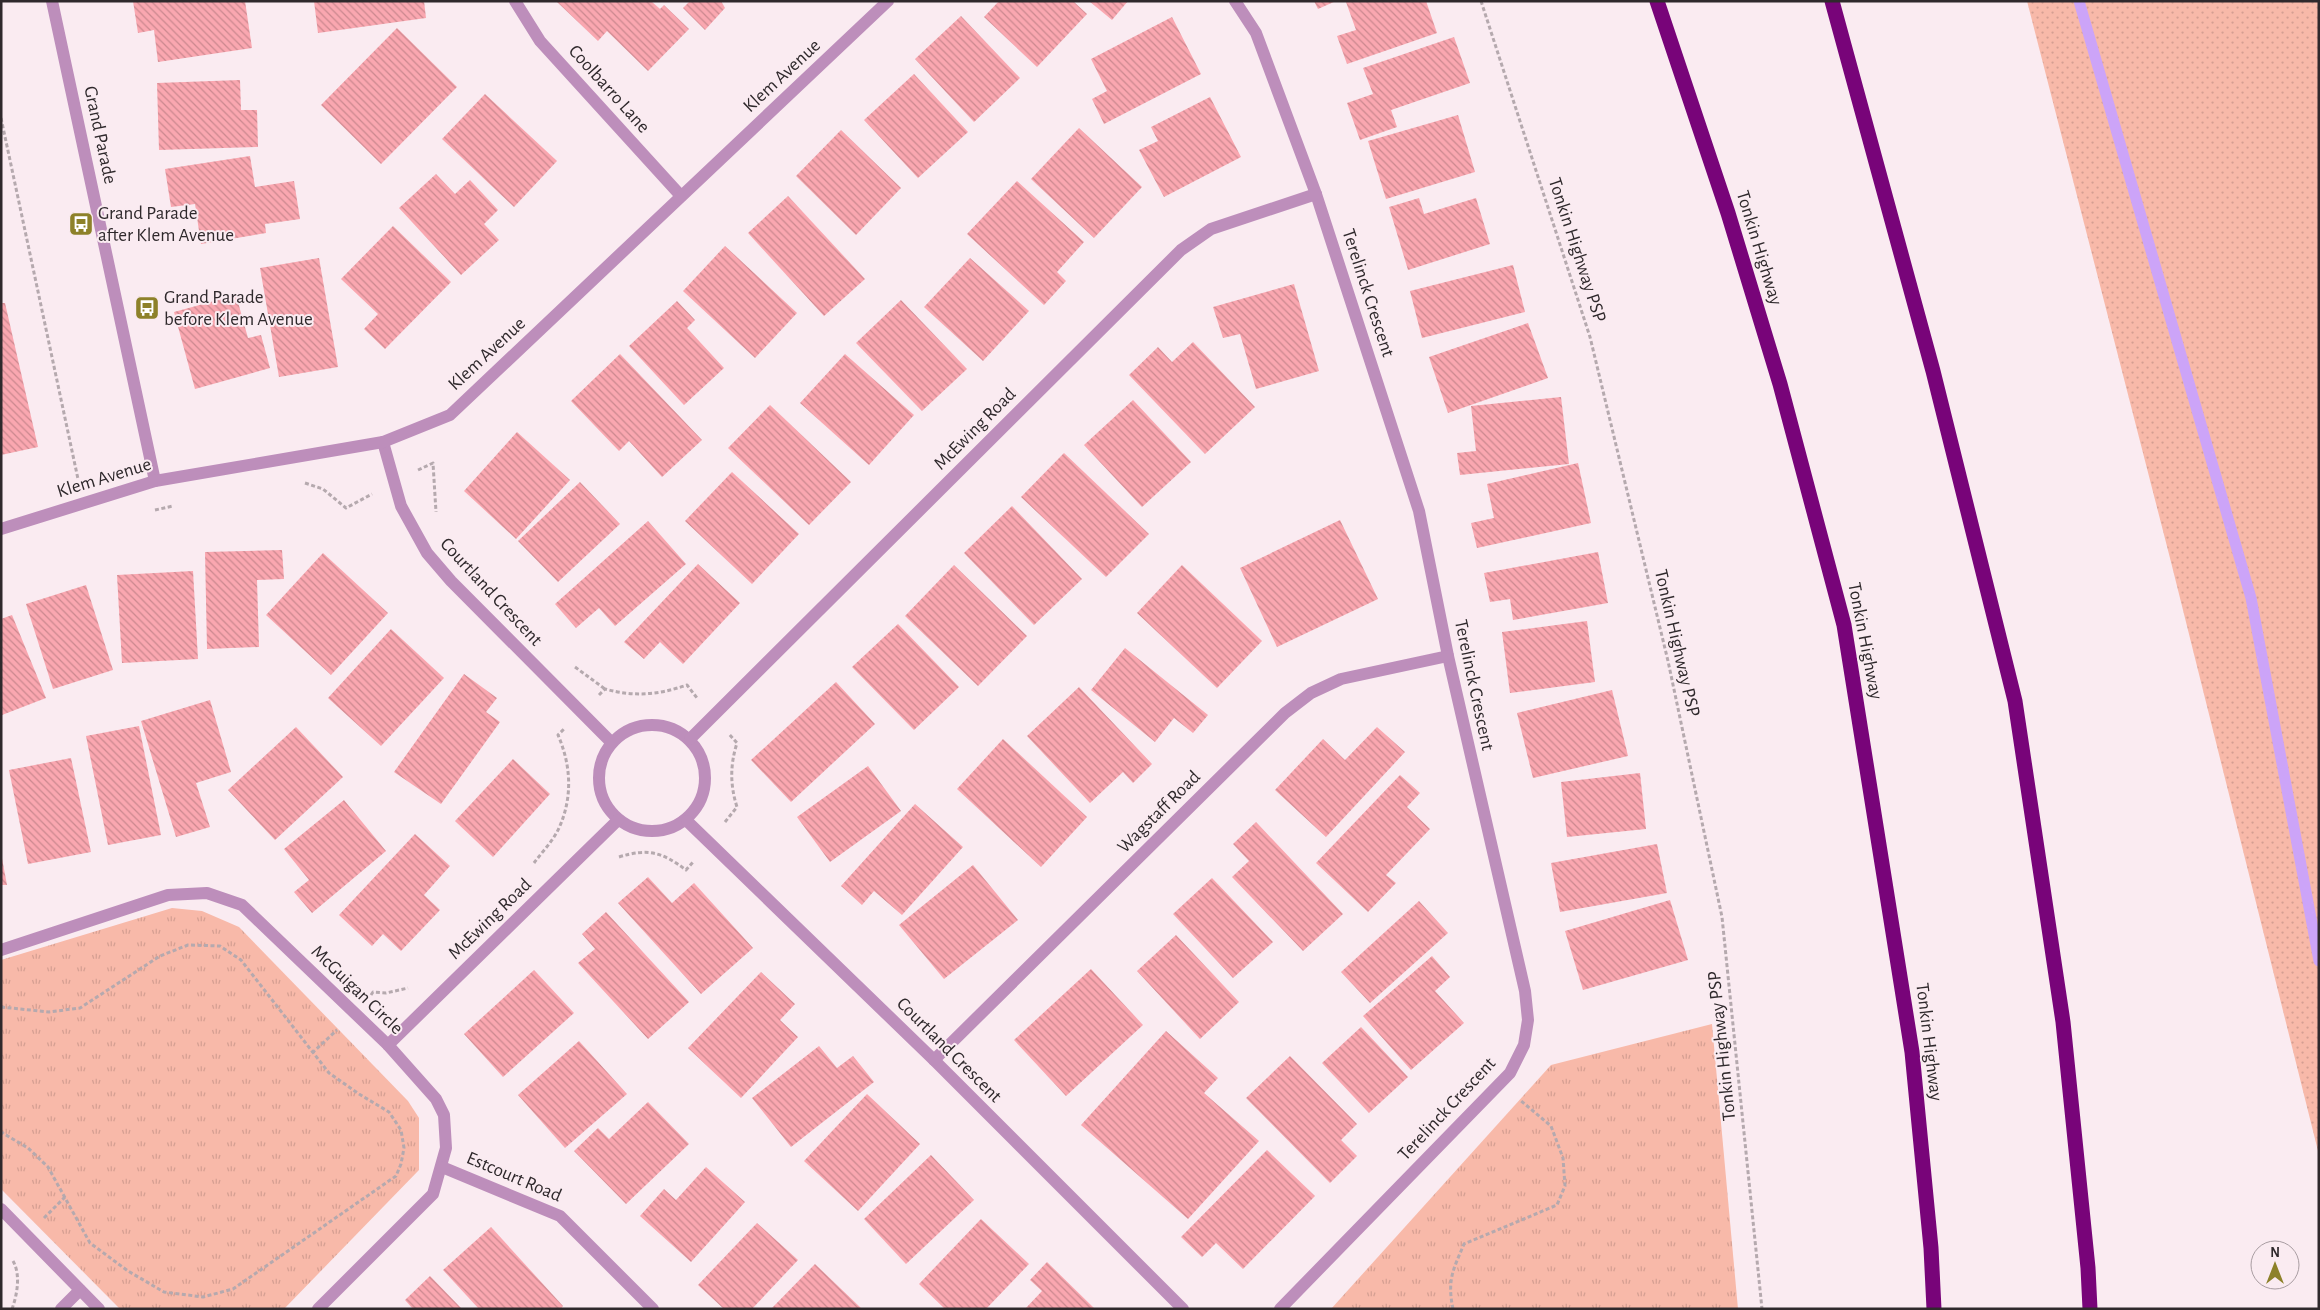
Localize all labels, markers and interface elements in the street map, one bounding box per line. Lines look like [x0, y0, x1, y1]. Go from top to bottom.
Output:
street label: Klem Avenue [740, 36, 824, 116]
street label: Coolbarro Lane [565, 41, 653, 137]
street label: Grand Parade [80, 84, 120, 186]
street label: Tonkin Highway PSP [1545, 175, 1609, 325]
street label: Tonkin Highway [1733, 188, 1785, 308]
place label: Grand Parade after Klem Avenue [98, 204, 234, 245]
bus stop icon: Grand Parade after Klem Avenue [68, 211, 94, 237]
street label: Terelinck Crescent [1338, 227, 1398, 359]
place label: Grand Parade before Klem Avenue [164, 288, 313, 329]
bus stop icon: Grand Parade before Klem Avenue [134, 295, 160, 321]
street label: Klem Avenue [445, 314, 529, 394]
street label: McEwing Road [930, 384, 1020, 474]
street label: Klem Avenue [55, 455, 153, 501]
street label: Courtland Crescent [436, 534, 546, 650]
street label: Tonkin Highway PSP [1651, 568, 1703, 719]
street label: Tonkin Highway [1844, 581, 1886, 701]
street label: Terelinck Crescent [1451, 618, 1497, 752]
street label: Wagstaff Road [1114, 767, 1204, 857]
street label: McEwing Road [445, 875, 535, 963]
street label: McGuigan Circle [308, 942, 406, 1038]
street label: Tonkin Highway PSP [1705, 970, 1739, 1122]
street label: Tonkin Highway [1912, 982, 1946, 1102]
street label: Courtland Crescent [893, 994, 1005, 1106]
street label: Terelinck Crescent [1395, 1054, 1499, 1164]
street label: Estcourt Road [464, 1148, 564, 1206]
north arrow [2250, 1240, 2300, 1290]
text: N [2270, 1246, 2280, 1260]

